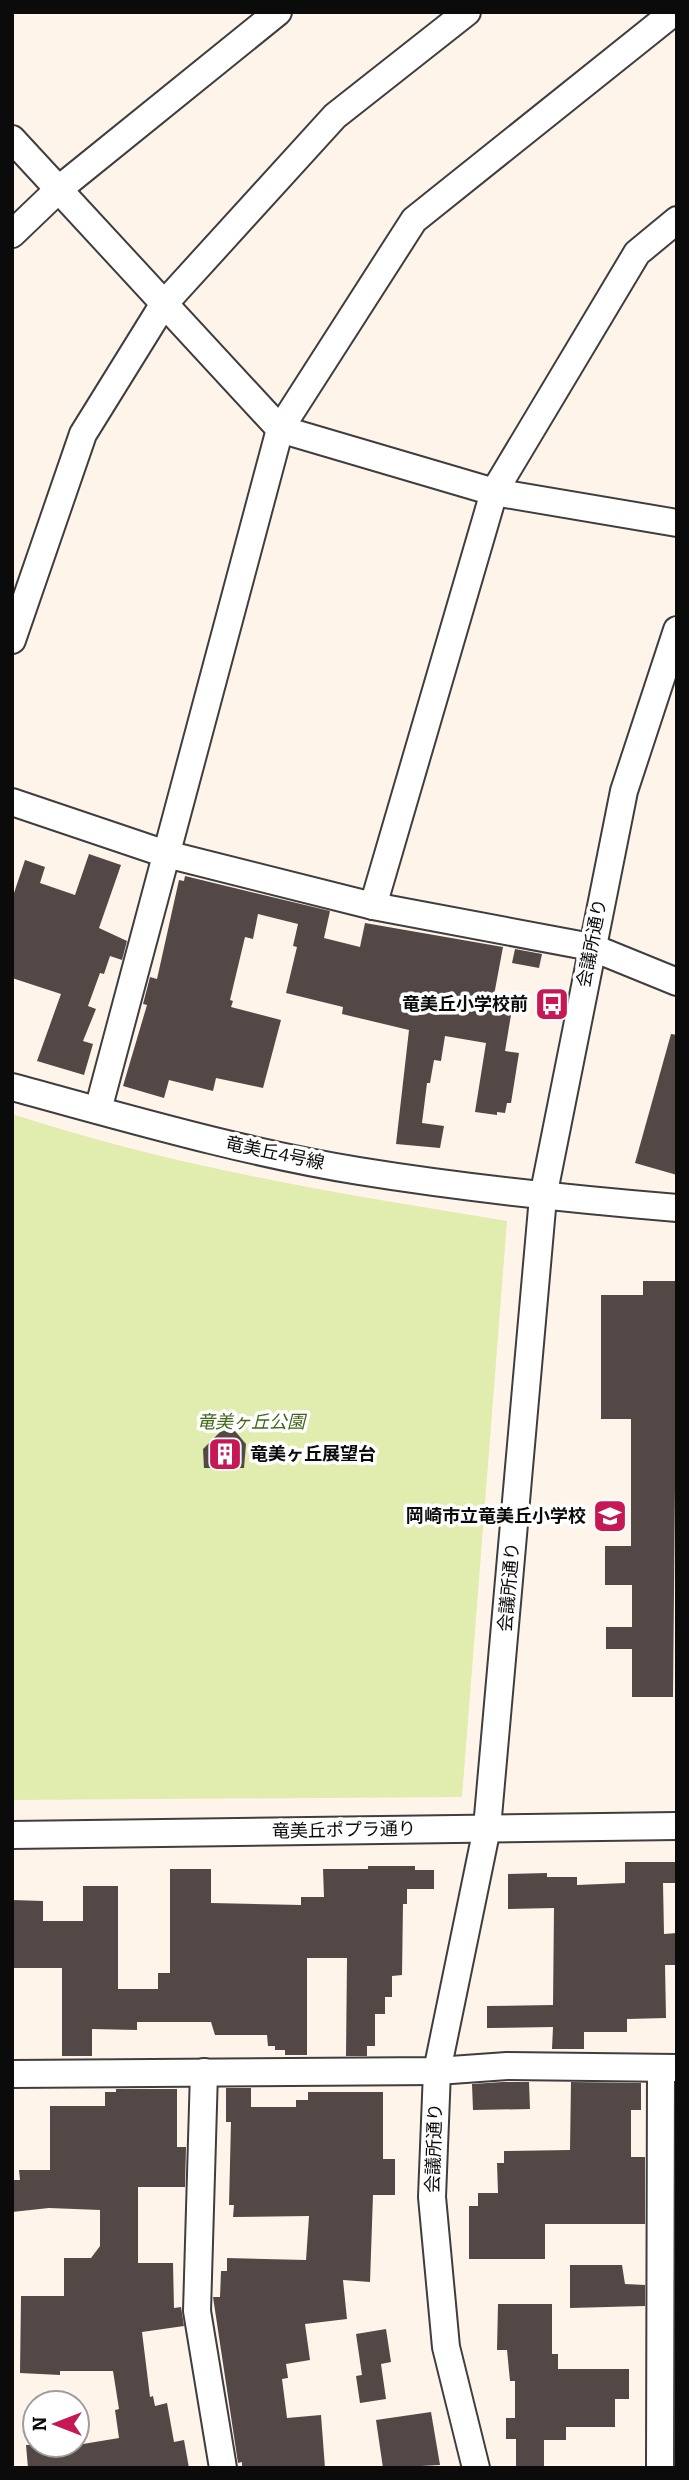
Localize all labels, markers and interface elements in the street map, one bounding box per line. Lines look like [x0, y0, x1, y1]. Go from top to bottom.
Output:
street label: 会議所通り [573, 897, 611, 989]
bus stop icon: 竜美丘小学校前 [533, 985, 571, 1023]
place label: 竜美丘小学校前 [402, 993, 528, 1015]
street label: 竜美丘4号線 [224, 1132, 326, 1174]
park label: 竜美ヶ丘公園 [197, 1411, 308, 1433]
building icon: 竜美ヶ丘展望台 [206, 1435, 244, 1473]
place label: 竜美ヶ丘展望台 [250, 1443, 376, 1465]
school or university icon: 岡崎市立竜美丘小学校 [591, 1497, 629, 1535]
place label: 岡崎市立竜美丘小学校 [406, 1505, 586, 1527]
street label: 会議所通り [494, 1541, 524, 1633]
street label: 竜美丘ポプラ通り [272, 1818, 416, 1842]
street label: 会議所通り [421, 2103, 447, 2193]
north arrow [21, 2389, 91, 2459]
text: N [28, 2416, 51, 2431]

